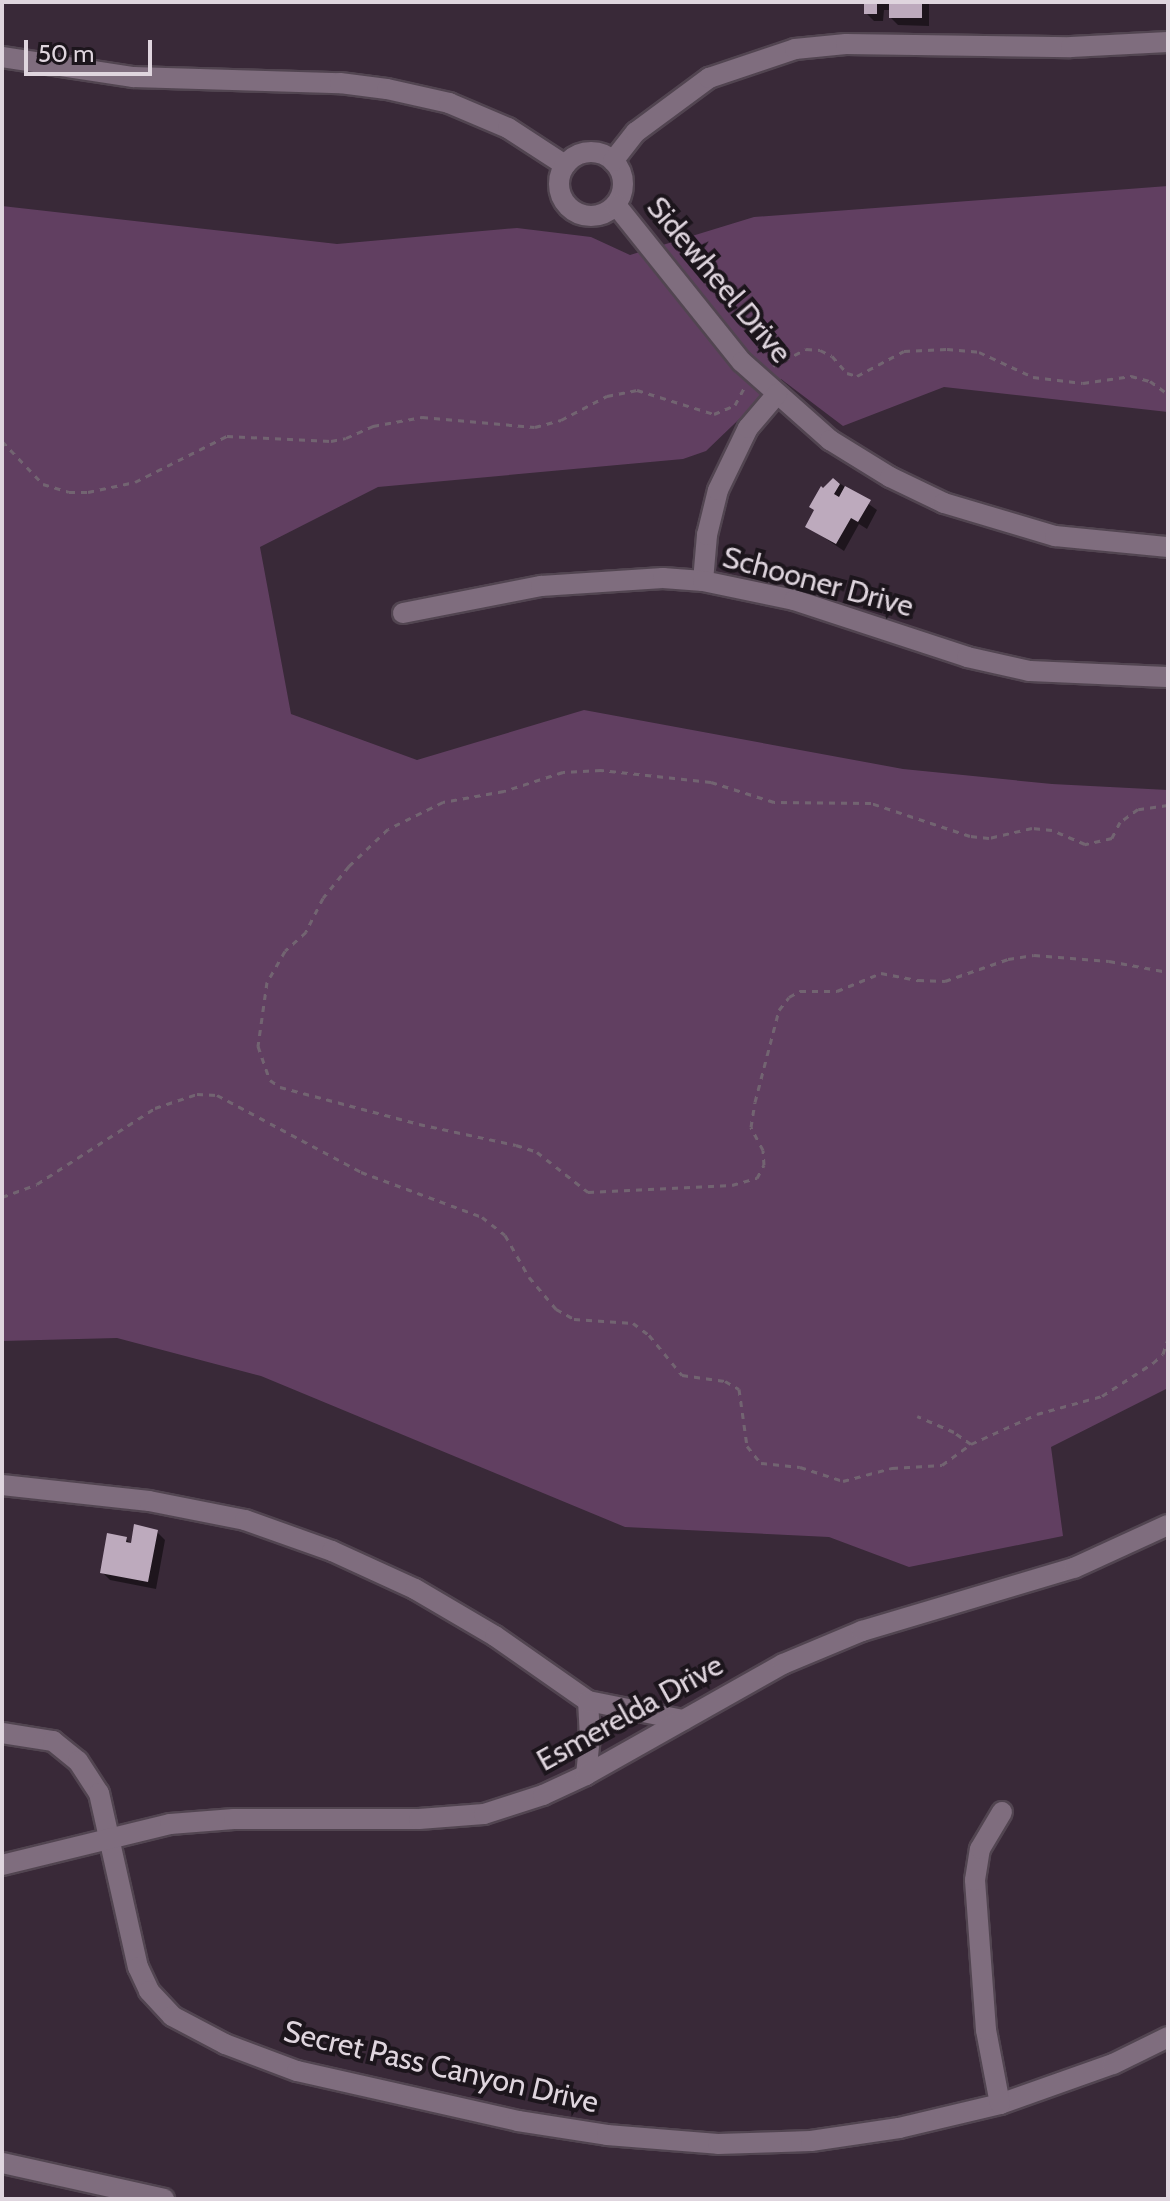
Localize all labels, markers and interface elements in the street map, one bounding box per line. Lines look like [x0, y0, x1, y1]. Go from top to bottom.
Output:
scale bar [28, 24, 156, 74]
text: 50 m [38, 39, 94, 68]
street label: Sidewheel Drive [639, 190, 799, 370]
street label: Schooner Drive [719, 539, 917, 625]
street label: Esmerelda Drive [531, 1647, 729, 1779]
street label: Secret Pass Canyon Drive [280, 2013, 602, 2121]

